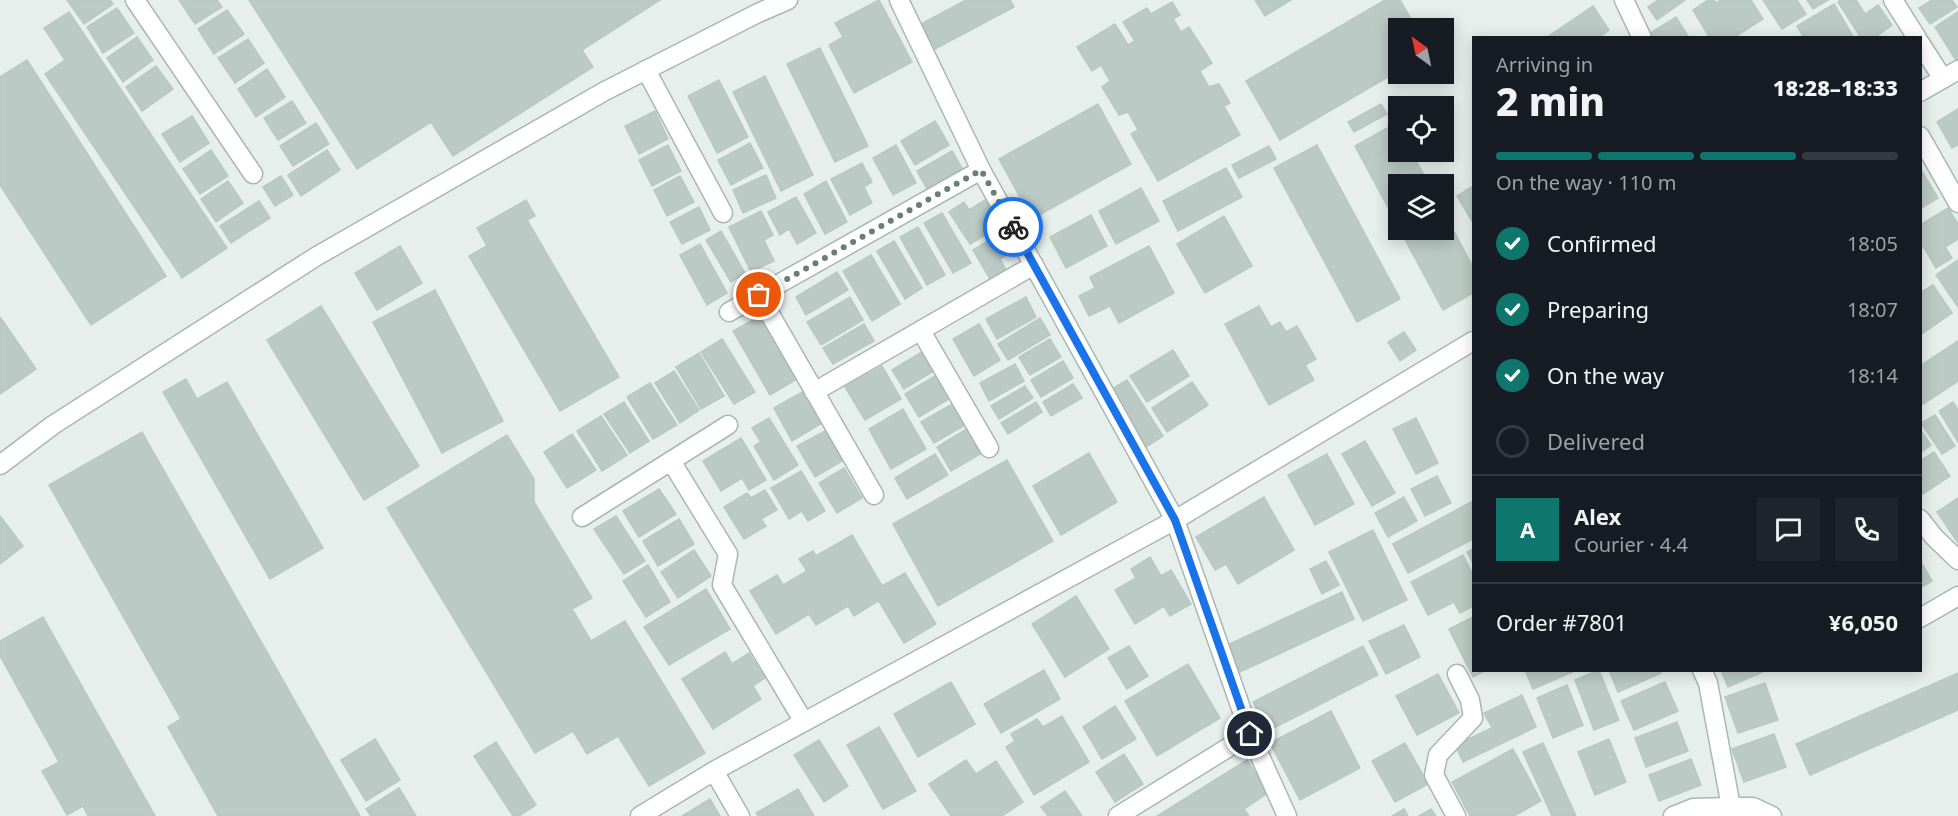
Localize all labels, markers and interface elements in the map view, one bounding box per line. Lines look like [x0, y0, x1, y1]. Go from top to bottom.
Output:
north arrow [1388, 18, 1454, 84]
map controls [1388, 18, 1454, 240]
text: Arriving in [1496, 51, 1593, 78]
text: 18:28–18:33 [1773, 72, 1898, 102]
text: 2 min [1496, 74, 1605, 127]
button: locate [1388, 96, 1454, 162]
text: On the way · 110 m [1496, 169, 1676, 196]
button: layers [1388, 174, 1454, 240]
courier [983, 197, 1043, 257]
icon: bike [997, 211, 1030, 244]
icon: check [1496, 227, 1529, 260]
text: Confirmed [1547, 228, 1657, 258]
text: 18:05 [1847, 230, 1898, 257]
pin [733, 269, 784, 320]
icon: bag [742, 278, 775, 311]
icon: check [1496, 293, 1529, 326]
text: Preparing [1547, 294, 1649, 324]
text: 18:07 [1847, 296, 1898, 323]
icon: check [1496, 359, 1529, 392]
text: On the way [1547, 360, 1664, 390]
text: 18:14 [1847, 362, 1898, 389]
text: Delivered [1547, 426, 1645, 456]
button: chat [1757, 498, 1820, 561]
button: phone [1835, 498, 1898, 561]
text: Alex [1574, 501, 1621, 531]
text: A [1520, 514, 1535, 544]
text: Courier · 4.4 [1574, 531, 1688, 558]
text: Order #7801 [1496, 607, 1627, 637]
text: ¥6,050 [1829, 607, 1898, 637]
pin [1224, 708, 1275, 759]
icon: home [1233, 717, 1266, 750]

